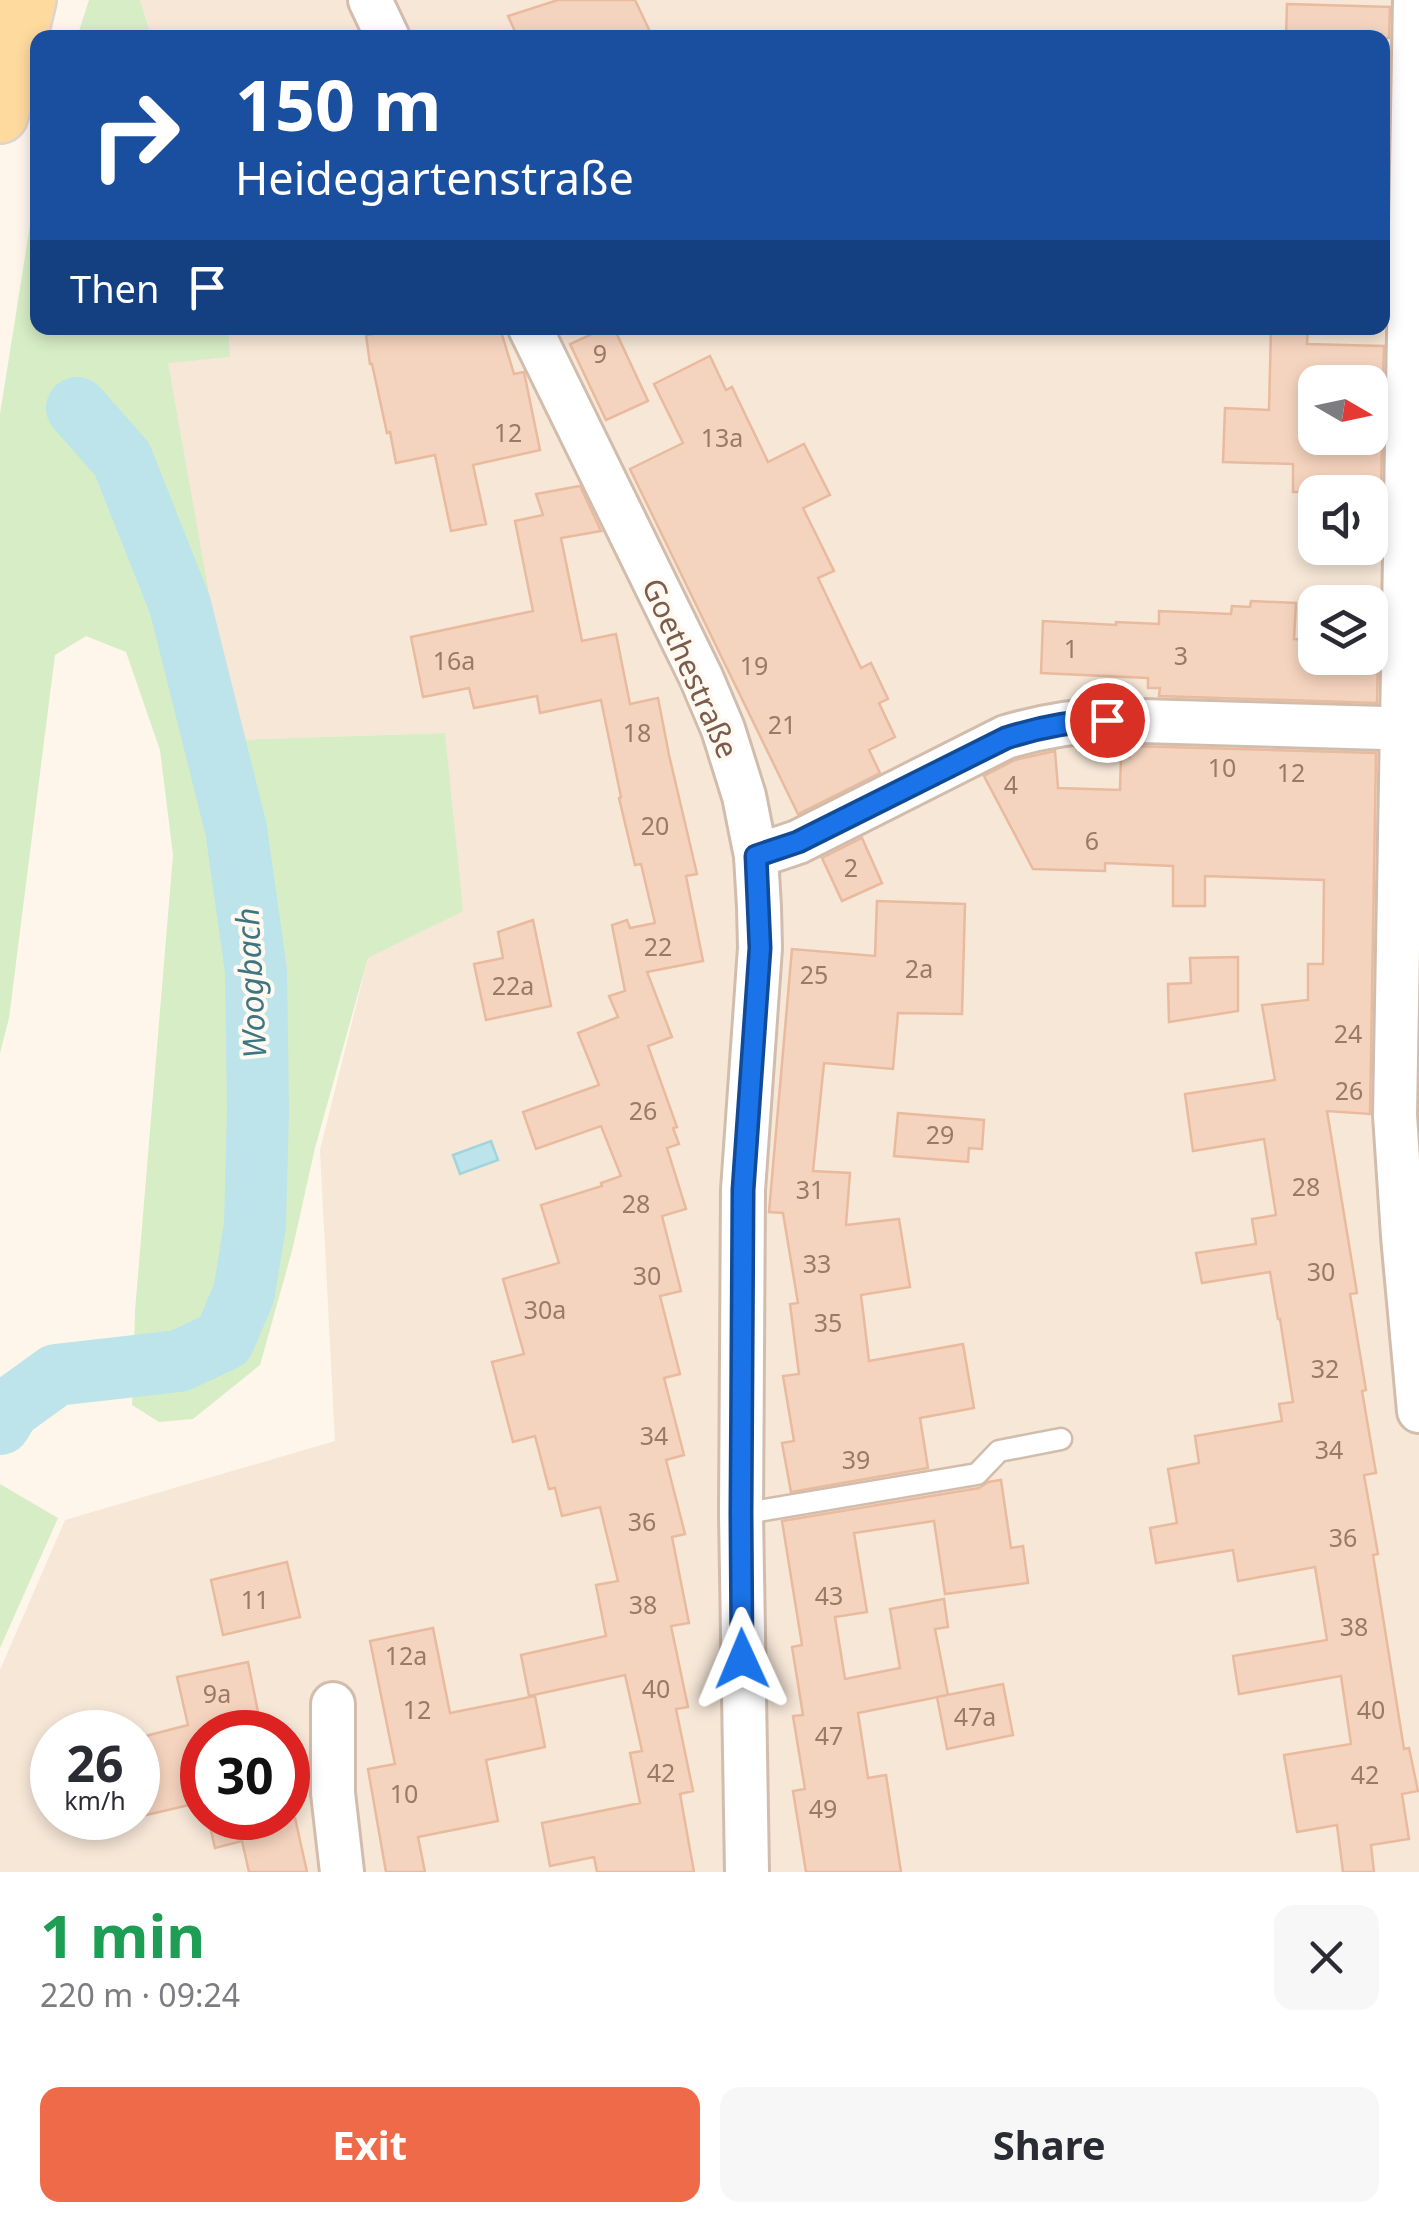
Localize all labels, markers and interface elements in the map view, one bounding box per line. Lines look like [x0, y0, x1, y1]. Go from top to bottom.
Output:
text: 150 m [235, 56, 442, 152]
icon: right [70, 70, 200, 200]
text: Heidegartenstraße [235, 147, 634, 208]
icon: arrive [180, 260, 235, 315]
text: Then [70, 262, 160, 314]
house number: 9 [593, 336, 607, 370]
north arrow [1298, 365, 1388, 455]
map controls [1298, 365, 1388, 675]
house number: 12 [494, 415, 522, 449]
house number: 13a [701, 420, 743, 454]
button: sound [1298, 475, 1388, 565]
street label: Goethestraße [633, 572, 749, 764]
button: layers [1298, 585, 1388, 675]
house number: 1 [1064, 631, 1078, 665]
house number: 3 [1174, 638, 1188, 672]
house number: 16a [433, 643, 475, 677]
house number: 19 [740, 648, 768, 682]
pin [1065, 678, 1150, 763]
icon: arrive [1080, 693, 1135, 748]
house number: 21 [768, 707, 796, 741]
house number: 18 [623, 715, 651, 749]
house number: 10 [1208, 750, 1236, 784]
house number: 12 [1277, 755, 1305, 789]
house number: 4 [1004, 767, 1018, 801]
house number: 20 [641, 808, 669, 842]
house number: 6 [1085, 823, 1099, 857]
house number: 2 [844, 850, 858, 884]
water label: Woogbach [225, 906, 275, 1060]
house number: 22 [644, 929, 672, 963]
house number: 2a [905, 951, 933, 985]
house number: 25 [800, 957, 828, 991]
house number: 22a [492, 968, 534, 1002]
house number: 24 [1334, 1016, 1362, 1050]
house number: 26 [1335, 1073, 1363, 1107]
house number: 26 [629, 1093, 657, 1127]
house number: 29 [926, 1117, 954, 1151]
house number: 28 [1292, 1169, 1320, 1203]
house number: 31 [796, 1172, 824, 1206]
house number: 28 [622, 1186, 650, 1220]
house number: 33 [803, 1246, 831, 1280]
house number: 30 [1307, 1254, 1335, 1288]
house number: 30 [633, 1258, 661, 1292]
house number: 30a [524, 1292, 566, 1326]
house number: 35 [814, 1305, 842, 1339]
house number: 32 [1311, 1351, 1339, 1385]
house number: 34 [640, 1418, 668, 1452]
house number: 34 [1315, 1432, 1343, 1466]
house number: 39 [842, 1442, 870, 1476]
house number: 36 [628, 1504, 656, 1538]
house number: 36 [1329, 1520, 1357, 1554]
house number: 43 [815, 1578, 843, 1612]
house number: 11 [241, 1582, 269, 1616]
house number: 38 [629, 1587, 657, 1621]
position arrow [690, 1607, 794, 1711]
house number: 38 [1340, 1609, 1368, 1643]
house number: 12a [385, 1638, 427, 1672]
house number: 40 [642, 1671, 670, 1705]
house number: 9a [203, 1676, 231, 1710]
house number: 12 [403, 1692, 431, 1726]
house number: 40 [1357, 1692, 1385, 1726]
house number: 47a [954, 1699, 996, 1733]
speed limit sign: 30 [180, 1710, 310, 1840]
house number: 47 [815, 1718, 843, 1752]
text: 26 [66, 1729, 124, 1797]
house number: 42 [647, 1755, 675, 1789]
house number: 42 [1351, 1757, 1379, 1791]
house number: 10 [390, 1776, 418, 1810]
text: km/h [64, 1783, 126, 1817]
house number: 49 [809, 1791, 837, 1825]
text: 1 min [40, 1894, 205, 1976]
button: close [1274, 1905, 1379, 2010]
text: 220 m · 09:24 [40, 1973, 240, 2016]
button: Exit [40, 2087, 700, 2202]
button: Share [720, 2087, 1379, 2202]

